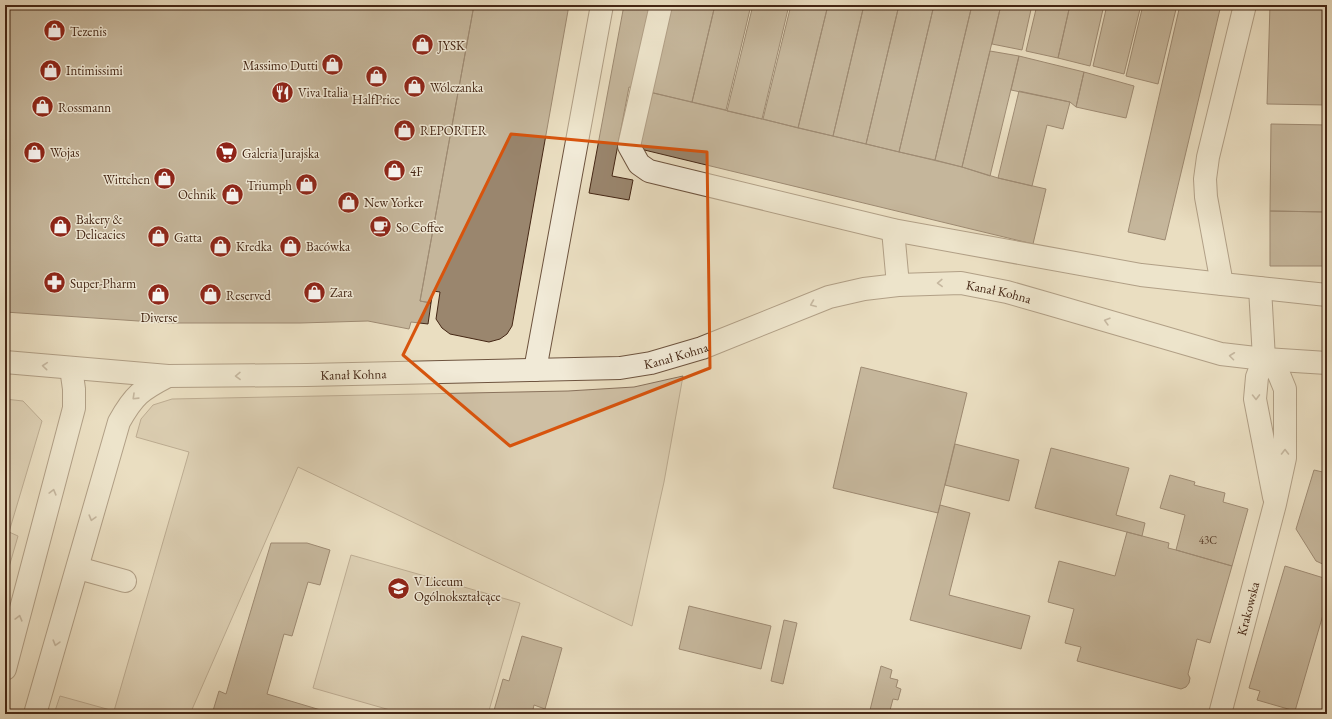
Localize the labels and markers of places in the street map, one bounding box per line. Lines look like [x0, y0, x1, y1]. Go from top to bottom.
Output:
shop icon: Tezenis [42, 18, 68, 44]
place label: Tezenis [70, 23, 107, 40]
shop icon: JYSK [410, 32, 436, 58]
place label: JYSK [437, 37, 465, 54]
shop icon: Massimo Dutti [320, 52, 346, 78]
shop icon: Intimissimi [37, 57, 63, 83]
place label: Massimo Dutti [243, 57, 318, 74]
place label: Intimissimi [66, 62, 123, 79]
shop icon: HalfPrice [363, 64, 389, 90]
shop icon: Wólczanka [402, 74, 428, 100]
restaurant icon: Viva Italia [269, 79, 295, 105]
place label: Wólczanka [430, 79, 484, 96]
place label: Viva Italia [298, 84, 349, 101]
place label: HalfPrice [352, 91, 400, 108]
shop icon: Rossmann [30, 94, 56, 120]
place label: Rossmann [58, 99, 111, 116]
shop icon: REPORTER [392, 117, 418, 143]
place label: REPORTER [420, 122, 488, 139]
shop icon: Wojas [22, 139, 48, 165]
supermarket icon: Galeria Jurajska [213, 140, 239, 166]
place label: Wojas [50, 144, 79, 161]
place label: Galeria Jurajska [242, 145, 320, 162]
shop icon: 4F [381, 158, 407, 184]
place label: 4F [410, 163, 423, 180]
shop icon: Wittchen [152, 166, 178, 192]
place label: Wittchen [103, 171, 150, 188]
shop icon: Triumph [294, 172, 320, 198]
place label: Triumph [247, 177, 292, 194]
shop icon: Ochnik [219, 181, 245, 207]
place label: Ochnik [178, 186, 217, 203]
shop icon: New Yorker [336, 189, 362, 215]
place label: New Yorker [364, 194, 424, 211]
place label: Bakery & Delicacies [76, 211, 125, 243]
shop icon: Bakery & Delicacies [48, 213, 74, 239]
cafe icon: So Coffee [368, 214, 394, 240]
place label: So Coffee [396, 219, 444, 236]
shop icon: Gatta [145, 224, 171, 250]
place label: Gatta [174, 229, 203, 246]
shop icon: Kredka [208, 233, 234, 259]
shop icon: Bacówka [278, 233, 304, 259]
place label: Kredka [236, 238, 273, 255]
place label: Bacówka [306, 238, 351, 255]
pharmacy icon: Super-Pharm [41, 270, 67, 296]
place label: Super-Pharm [70, 275, 136, 292]
shop icon: Zara [302, 279, 328, 305]
shop icon: Diverse [146, 282, 172, 308]
shop icon: Reserved [198, 282, 224, 308]
place label: Zara [330, 284, 353, 301]
place label: Reserved [226, 287, 271, 304]
place label: Diverse [140, 309, 178, 326]
place label: V Liceum Ogólnokształcące [414, 573, 501, 605]
school or university icon: V Liceum Ogólnokształcące [385, 575, 411, 601]

